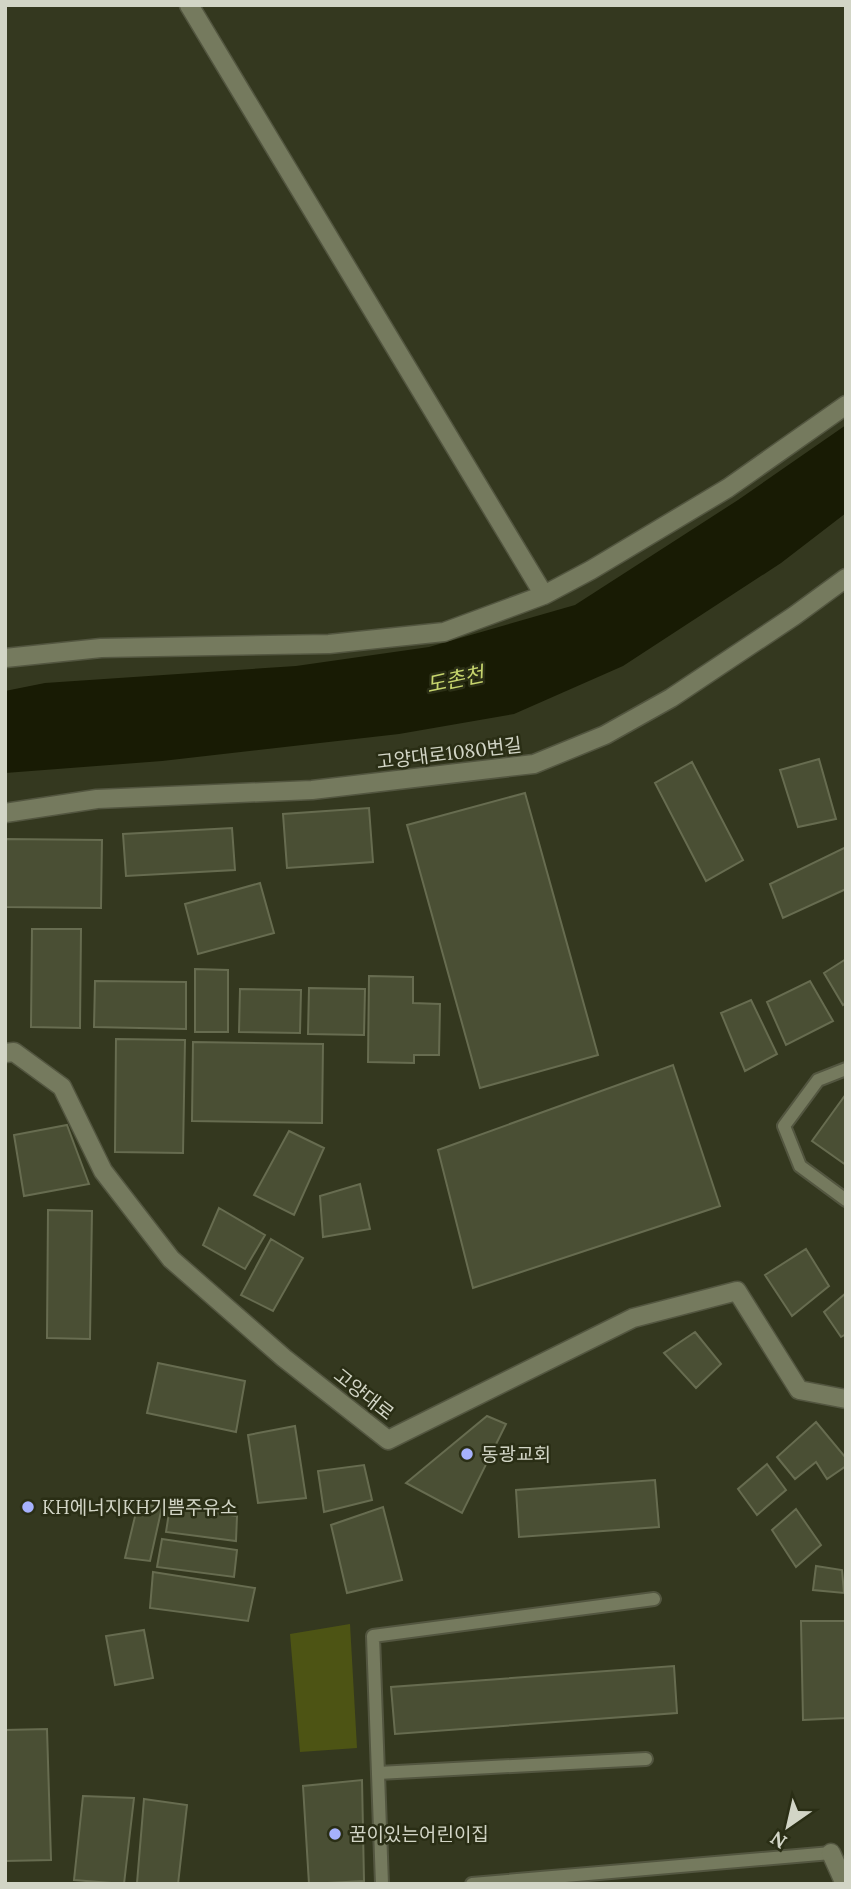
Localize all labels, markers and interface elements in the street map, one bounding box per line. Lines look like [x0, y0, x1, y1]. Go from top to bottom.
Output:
water label: 도촌천 [424, 660, 489, 699]
street label: 고양대로1080번길 [375, 732, 523, 774]
street label: 고양대로 [329, 1363, 399, 1425]
place label: 동광교회 [481, 1442, 551, 1466]
marker: 동광교회 [459, 1446, 475, 1462]
place label: KH에너지KH기쁨주유소 [42, 1495, 237, 1519]
marker: KH에너지KH기쁨주유소 [20, 1499, 36, 1515]
north arrow [753, 1791, 823, 1861]
place label: 꿈이있는어린이집 [349, 1822, 489, 1846]
marker: 꿈이있는어린이집 [327, 1826, 343, 1842]
text: N [765, 1826, 791, 1854]

